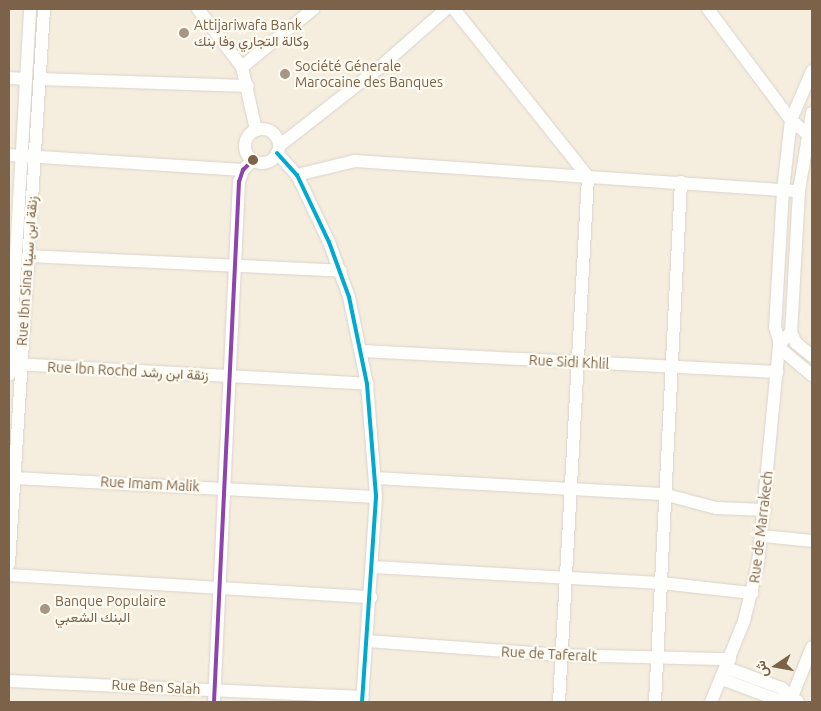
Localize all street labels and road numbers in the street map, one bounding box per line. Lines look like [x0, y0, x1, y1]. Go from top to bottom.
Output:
street label: Rue Ibn Sina زنقة ابن سينا [13, 195, 41, 347]
street label: Rue Sidi Khlil [528, 352, 610, 372]
street label: Rue Ibn Rochd زنقة ابن رشد [47, 358, 209, 384]
street label: Rue de Marrakech [746, 470, 776, 584]
street label: Rue Imam Malik [100, 473, 200, 495]
street label: Rue de Taferalt [501, 643, 597, 665]
street label: Rue Ben Salah [111, 676, 201, 698]

